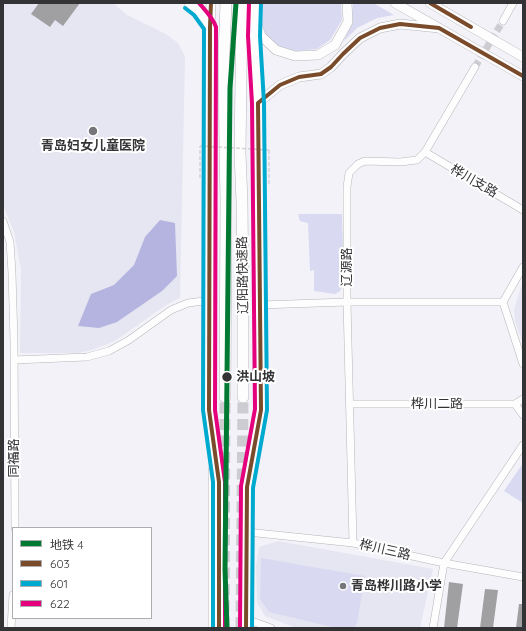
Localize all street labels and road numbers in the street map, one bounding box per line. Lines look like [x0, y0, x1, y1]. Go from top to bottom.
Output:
street label: 桦川支路 [448, 161, 500, 201]
street label: 辽阳路快速路 [235, 236, 251, 314]
street label: 辽源路 [339, 248, 355, 286]
street label: 桦川二路 [411, 396, 463, 412]
street label: 同福路 [6, 439, 22, 477]
street label: 桦川三路 [358, 537, 412, 563]

